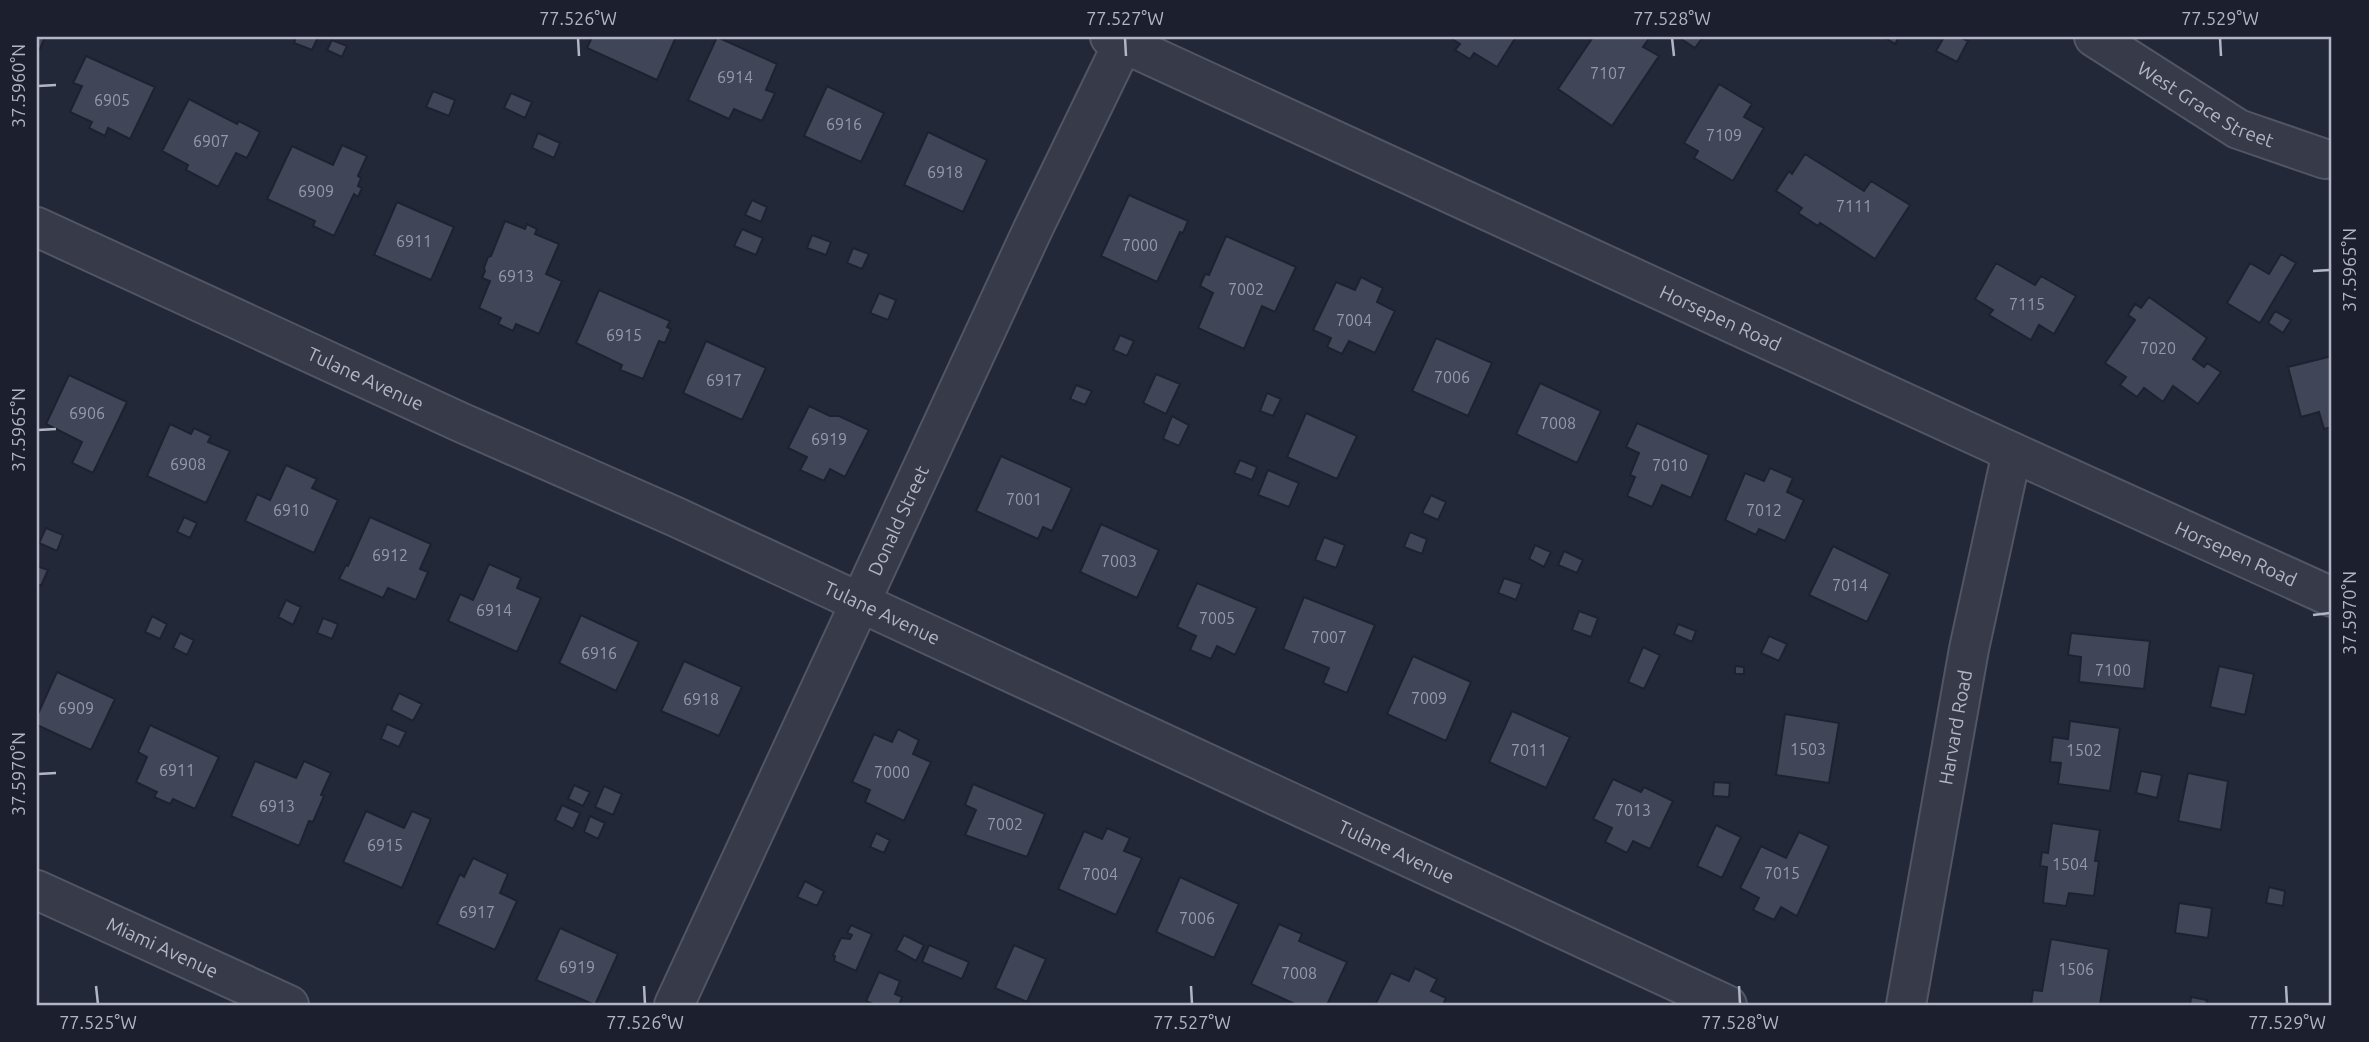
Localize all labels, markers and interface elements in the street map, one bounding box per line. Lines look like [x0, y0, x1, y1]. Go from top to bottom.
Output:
text: 77.526°W [539, 8, 617, 28]
text: 77.527°W [1086, 8, 1164, 28]
text: 77.528°W [1633, 8, 1711, 28]
text: 77.529°W [2181, 8, 2259, 28]
text: 37.5960°N [8, 44, 28, 128]
street label: West Grace Street [2134, 57, 2277, 152]
house number: 7107 [1590, 64, 1626, 82]
house number: 6914 [717, 68, 753, 86]
house number: 6905 [94, 91, 130, 109]
house number: 6916 [826, 115, 862, 133]
house number: 7109 [1706, 126, 1742, 144]
house number: 6907 [193, 132, 229, 150]
house number: 6918 [927, 163, 963, 181]
house number: 6909 [298, 182, 334, 200]
house number: 7111 [1836, 197, 1872, 215]
text: 37.5965°N [2339, 228, 2359, 312]
house number: 6911 [396, 232, 432, 250]
house number: 7000 [1122, 236, 1158, 254]
house number: 6913 [498, 267, 534, 285]
house number: 7002 [1228, 280, 1264, 298]
street label: Horsepen Road [1656, 281, 1785, 355]
house number: 7115 [2009, 295, 2045, 313]
house number: 7004 [1336, 311, 1372, 329]
house number: 6915 [606, 326, 642, 344]
house number: 7020 [2140, 339, 2176, 357]
street label: Tulane Avenue [304, 342, 427, 415]
house number: 7006 [1434, 368, 1470, 386]
house number: 6917 [706, 371, 742, 389]
text: 37.5965°N [8, 388, 28, 472]
house number: 6906 [69, 404, 105, 422]
house number: 7008 [1540, 414, 1576, 432]
house number: 6919 [811, 430, 847, 448]
house number: 6908 [170, 455, 206, 473]
house number: 7010 [1652, 456, 1688, 474]
street label: Donald Street [863, 461, 933, 579]
house number: 7001 [1006, 490, 1042, 508]
house number: 6910 [273, 501, 309, 519]
house number: 7012 [1746, 501, 1782, 519]
street label: Horsepen Road [2172, 517, 2300, 591]
house number: 6912 [372, 546, 408, 564]
house number: 7003 [1101, 552, 1137, 570]
text: 37.5970°N [2339, 571, 2359, 655]
street label: Tulane Avenue [821, 576, 944, 649]
house number: 7014 [1832, 576, 1868, 594]
house number: 6914 [476, 601, 512, 619]
house number: 7005 [1199, 609, 1235, 627]
house number: 7007 [1311, 628, 1347, 646]
house number: 6916 [581, 644, 617, 662]
house number: 7100 [2095, 661, 2131, 679]
street label: Harvard Road [1934, 668, 1976, 786]
house number: 7009 [1411, 689, 1447, 707]
house number: 6918 [683, 690, 719, 708]
house number: 6909 [58, 699, 94, 717]
text: 37.5970°N [8, 732, 28, 816]
house number: 1503 [1790, 740, 1826, 758]
house number: 7011 [1511, 741, 1547, 759]
house number: 1502 [2066, 741, 2102, 759]
house number: 6911 [159, 761, 195, 779]
house number: 7000 [874, 763, 910, 781]
house number: 6913 [259, 797, 295, 815]
house number: 7013 [1615, 801, 1651, 819]
house number: 7002 [987, 815, 1023, 833]
street label: Tulane Avenue [1335, 815, 1458, 888]
house number: 6915 [367, 836, 403, 854]
house number: 1504 [2052, 855, 2088, 873]
house number: 7015 [1764, 864, 1800, 882]
house number: 7004 [1082, 865, 1118, 883]
house number: 6917 [459, 903, 495, 921]
house number: 7006 [1179, 909, 1215, 927]
street label: Miami Avenue [103, 912, 222, 982]
house number: 6919 [559, 958, 595, 976]
house number: 1506 [2058, 960, 2094, 978]
house number: 7008 [1281, 964, 1317, 982]
text: 77.525°W [59, 1012, 137, 1032]
text: 77.526°W [606, 1012, 684, 1032]
text: 77.527°W [1153, 1012, 1231, 1032]
text: 77.528°W [1701, 1012, 1779, 1032]
text: 77.529°W [2248, 1012, 2326, 1032]

